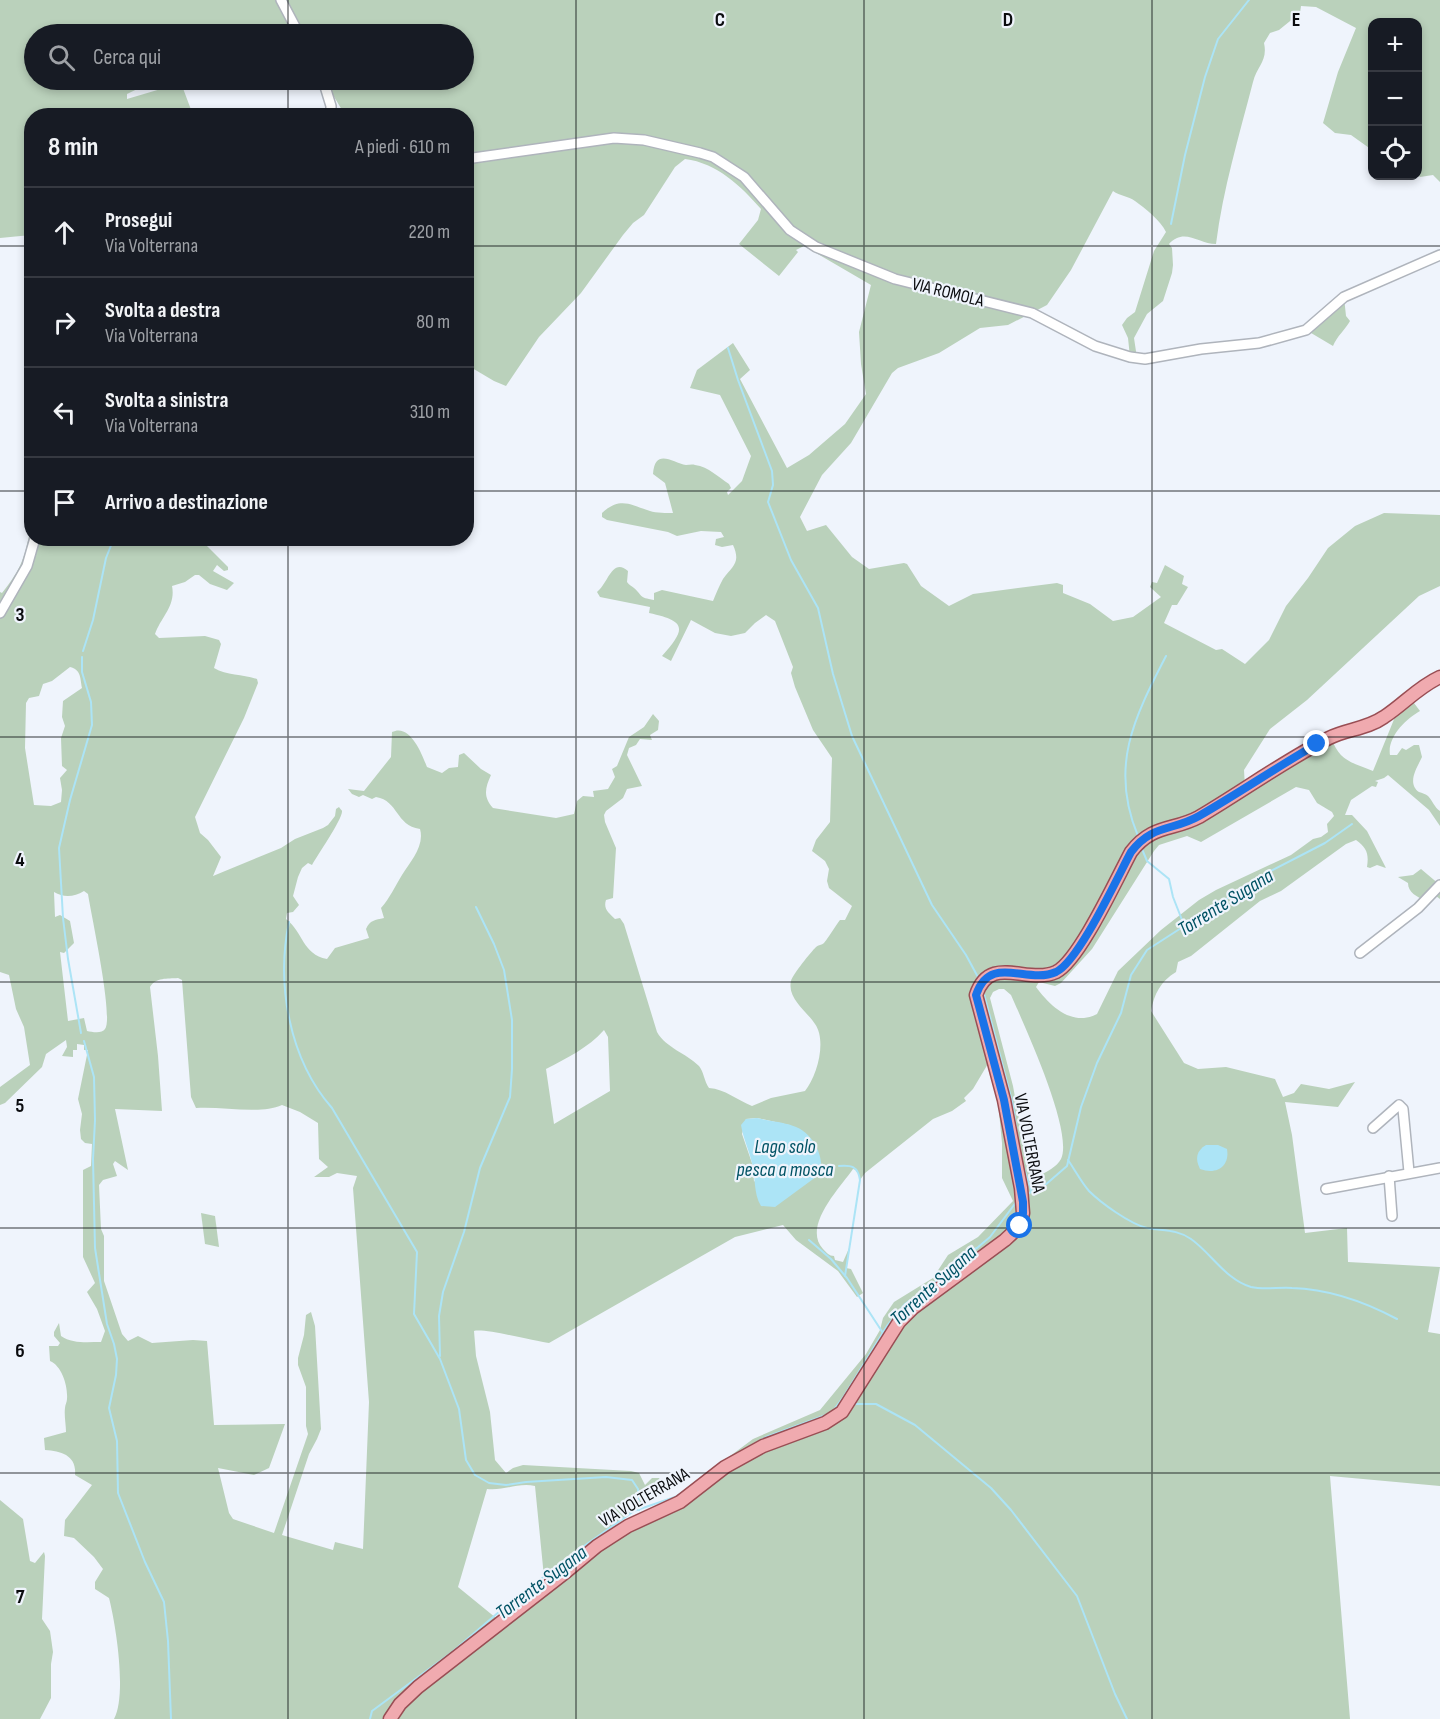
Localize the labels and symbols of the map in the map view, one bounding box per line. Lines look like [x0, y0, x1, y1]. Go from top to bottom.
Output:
text: C [715, 8, 725, 32]
text: D [1003, 8, 1013, 32]
text: E [1292, 8, 1300, 32]
street label: VIA ROMOLA [910, 273, 986, 312]
text: 3 [16, 603, 25, 627]
route end [1303, 730, 1329, 756]
text: 4 [15, 848, 25, 872]
water label: Torrente Sugana [1173, 864, 1278, 942]
street label: VIA VOLTERRANA [1010, 1092, 1049, 1195]
text: 5 [16, 1094, 25, 1118]
water label: Lago solo pesca a mosca [736, 1135, 833, 1182]
route start [1006, 1212, 1032, 1238]
water label: Torrente Sugana [885, 1241, 982, 1331]
text: 6 [15, 1339, 25, 1363]
street label: VIA VOLTERRANA [596, 1463, 693, 1532]
water label: Torrente Sugana [491, 1541, 592, 1625]
text: 7 [16, 1585, 25, 1609]

